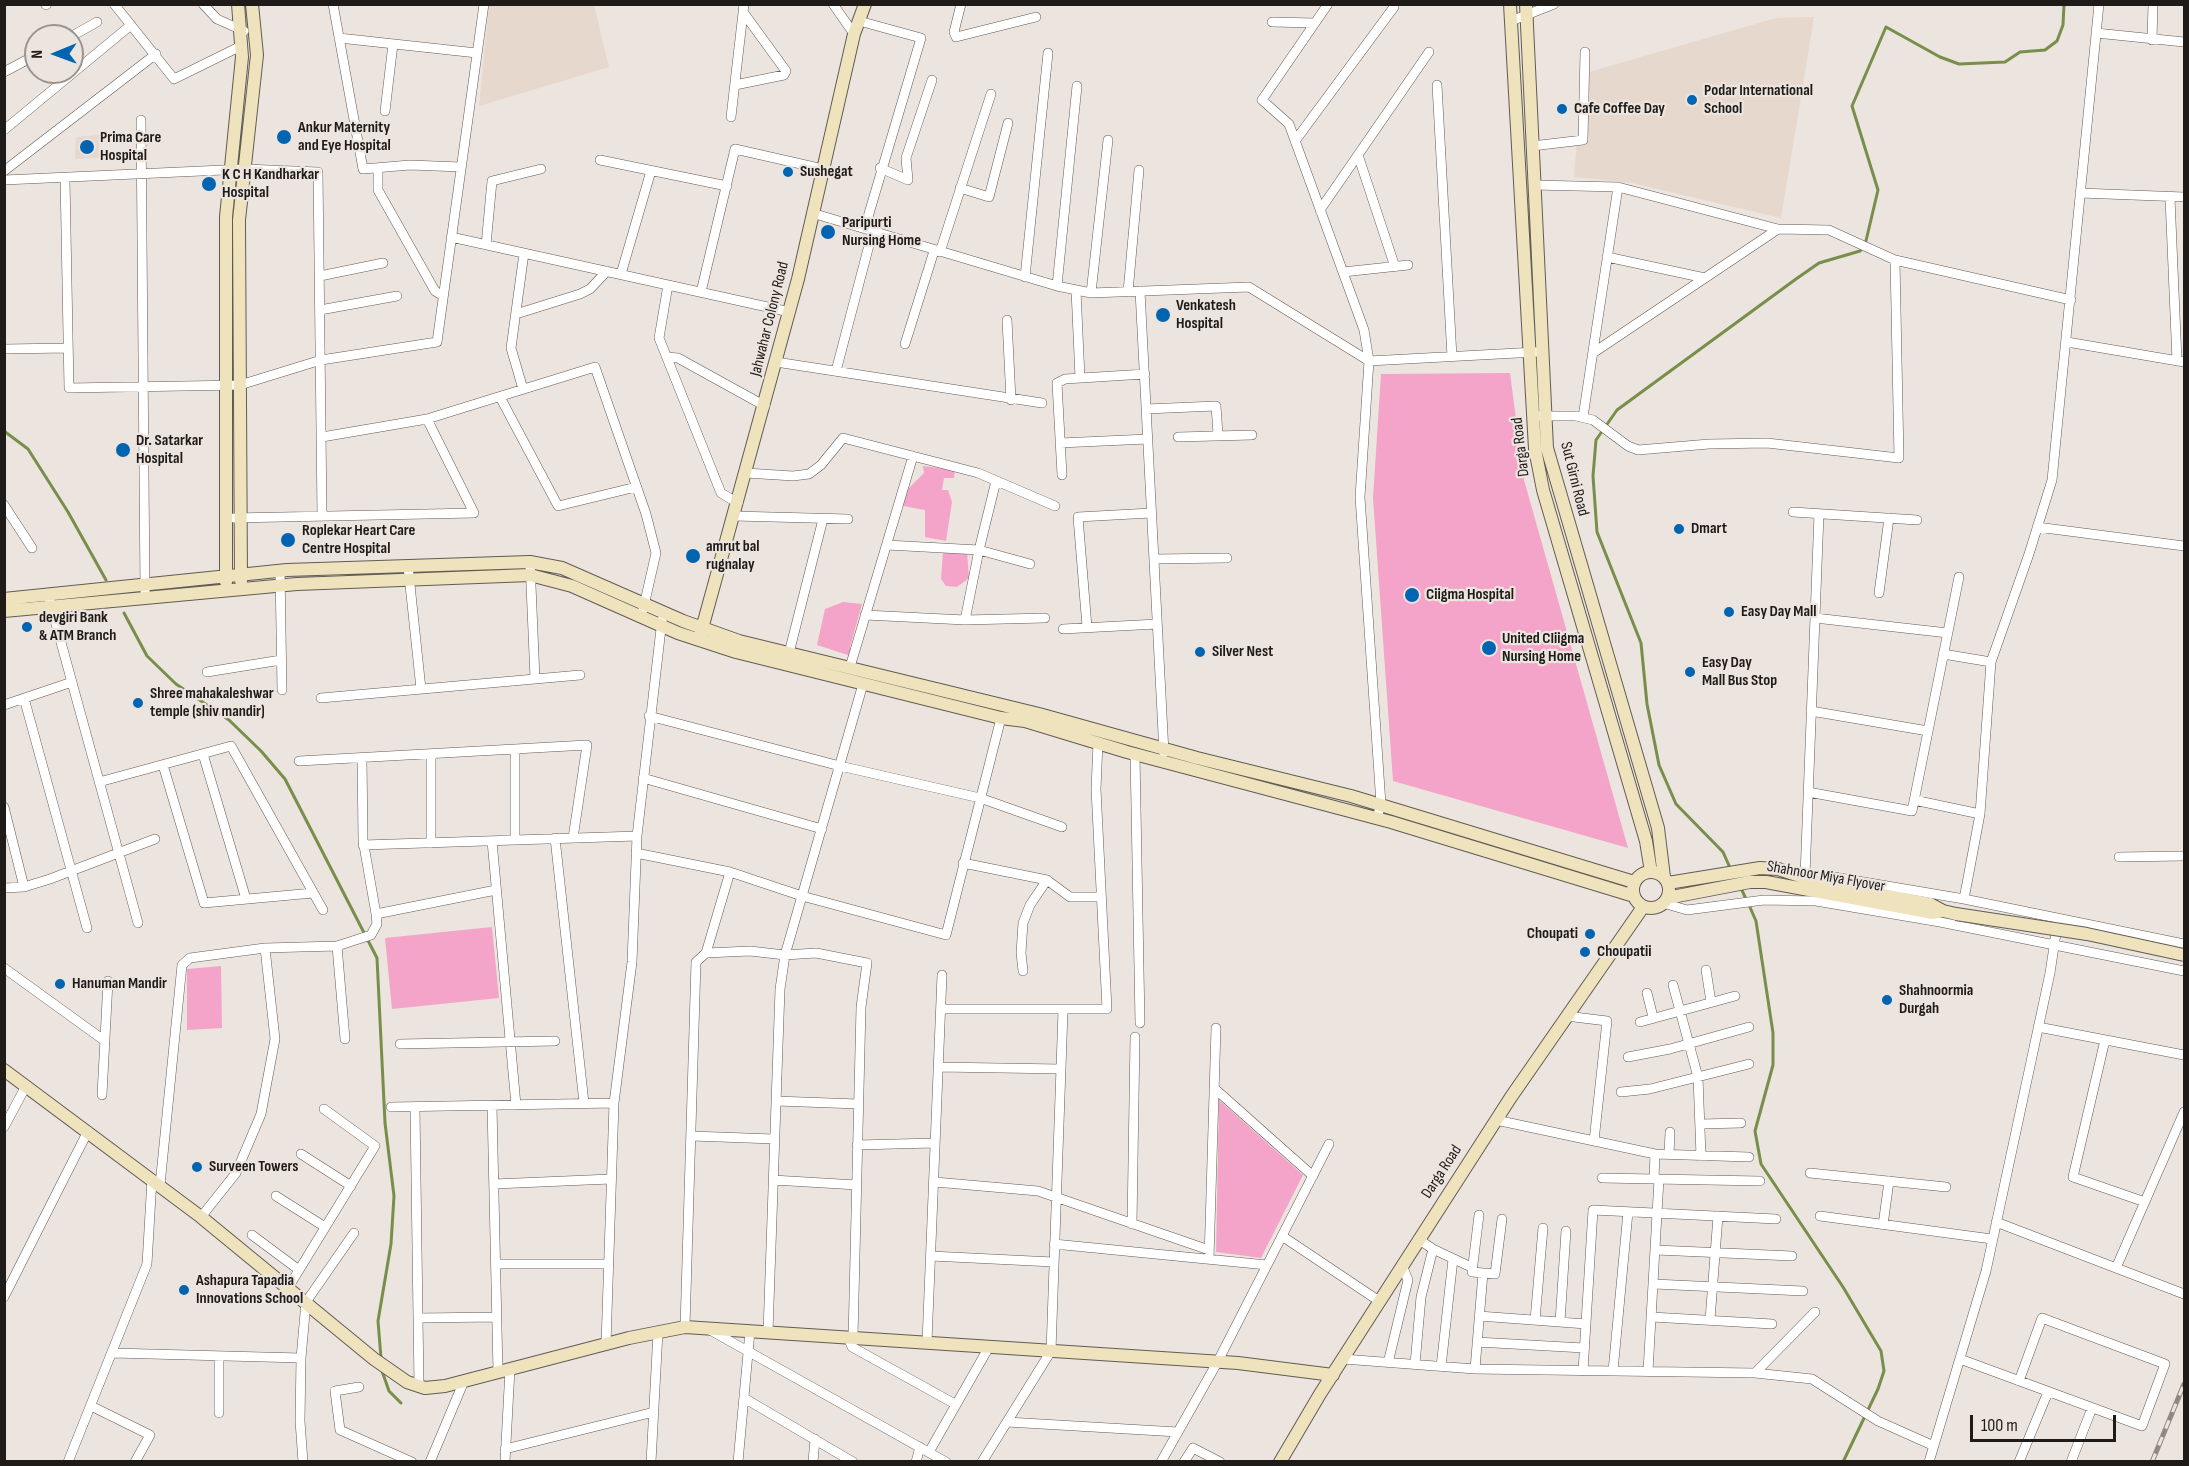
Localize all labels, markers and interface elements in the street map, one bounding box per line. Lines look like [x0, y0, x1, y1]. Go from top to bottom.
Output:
north arrow [24, 24, 84, 84]
text: N [28, 50, 47, 59]
place label: Podar International School [1704, 81, 1813, 119]
marker: Podar International School [1685, 93, 1699, 107]
place label: Cafe Coffee Day [1574, 99, 1665, 119]
marker: Cafe Coffee Day [1555, 102, 1569, 116]
place label: Ankur Maternity and Eye Hospital [298, 118, 391, 156]
place label: Prima Care Hospital [100, 128, 161, 166]
marker: Ankur Maternity and Eye Hospital [275, 128, 293, 146]
marker: Prima Care Hospital [78, 138, 96, 156]
place label: Sushegat [800, 162, 853, 182]
place label: K C H Kandharkar Hospital [222, 165, 319, 203]
marker: Sushegat [781, 165, 795, 179]
marker: K C H Kandharkar Hospital [200, 175, 218, 193]
place label: Paripurti Nursing Home [842, 213, 921, 251]
marker: Paripurti Nursing Home [819, 223, 837, 241]
street label: Jahwahar Colony Road [746, 260, 794, 378]
place label: Venkatesh Hospital [1176, 296, 1236, 334]
marker: Venkatesh Hospital [1154, 306, 1172, 324]
street label: Darga Road [1508, 416, 1534, 478]
place label: Dr. Satarkar Hospital [136, 431, 203, 469]
street label: Sut Girni Road [1556, 440, 1592, 518]
marker: Dr. Satarkar Hospital [114, 441, 132, 459]
place label: Dmart [1691, 519, 1727, 539]
place label: Roplekar Heart Care Centre Hospital [302, 521, 415, 559]
marker: Dmart [1672, 522, 1686, 536]
marker: Roplekar Heart Care Centre Hospital [279, 531, 297, 549]
place label: amrut bal rugnalay [706, 537, 760, 575]
marker: amrut bal rugnalay [684, 547, 702, 565]
place label: Ciigma Hospital [1426, 585, 1514, 605]
marker: Ciigma Hospital [1403, 586, 1421, 604]
place label: Easy Day Mall [1741, 602, 1817, 622]
marker: Easy Day Mall [1722, 605, 1736, 619]
place label: devgiri Bank & ATM Branch [39, 608, 116, 646]
marker: devgiri Bank & ATM Branch [20, 620, 34, 634]
place label: United CIiigma Nursing Home [1502, 629, 1584, 667]
marker: United CIiigma Nursing Home [1480, 639, 1498, 657]
place label: Silver Nest [1212, 642, 1273, 662]
marker: Silver Nest [1193, 645, 1207, 659]
place label: Easy Day Mall Bus Stop [1702, 653, 1777, 691]
marker: Easy Day Mall Bus Stop [1683, 665, 1697, 679]
place label: Shree mahakaleshwar temple (shiv mandir) [150, 684, 274, 722]
marker: Shree mahakaleshwar temple (shiv mandir) [131, 696, 145, 710]
street label: Shahnoor Miya Flyover [1765, 857, 1887, 897]
place label: Choupati [1527, 924, 1578, 944]
marker: Choupati [1583, 927, 1597, 941]
place label: Choupatii [1597, 942, 1652, 962]
marker: Choupatii [1578, 945, 1592, 959]
place label: Hanuman Mandir [72, 974, 167, 994]
marker: Hanuman Mandir [53, 977, 67, 991]
place label: Shahnoormia Durgah [1899, 981, 1973, 1019]
marker: Shahnoormia Durgah [1880, 993, 1894, 1007]
street label: Darga Road [1418, 1142, 1466, 1202]
place label: Surveen Towers [209, 1157, 298, 1177]
marker: Surveen Towers [190, 1160, 204, 1174]
place label: Ashapura Tapadia Innovations School [196, 1271, 303, 1309]
marker: Ashapura Tapadia Innovations School [177, 1283, 191, 1297]
scale bar [1973, 1403, 2118, 1441]
text: 100 m [1981, 1415, 2018, 1436]

